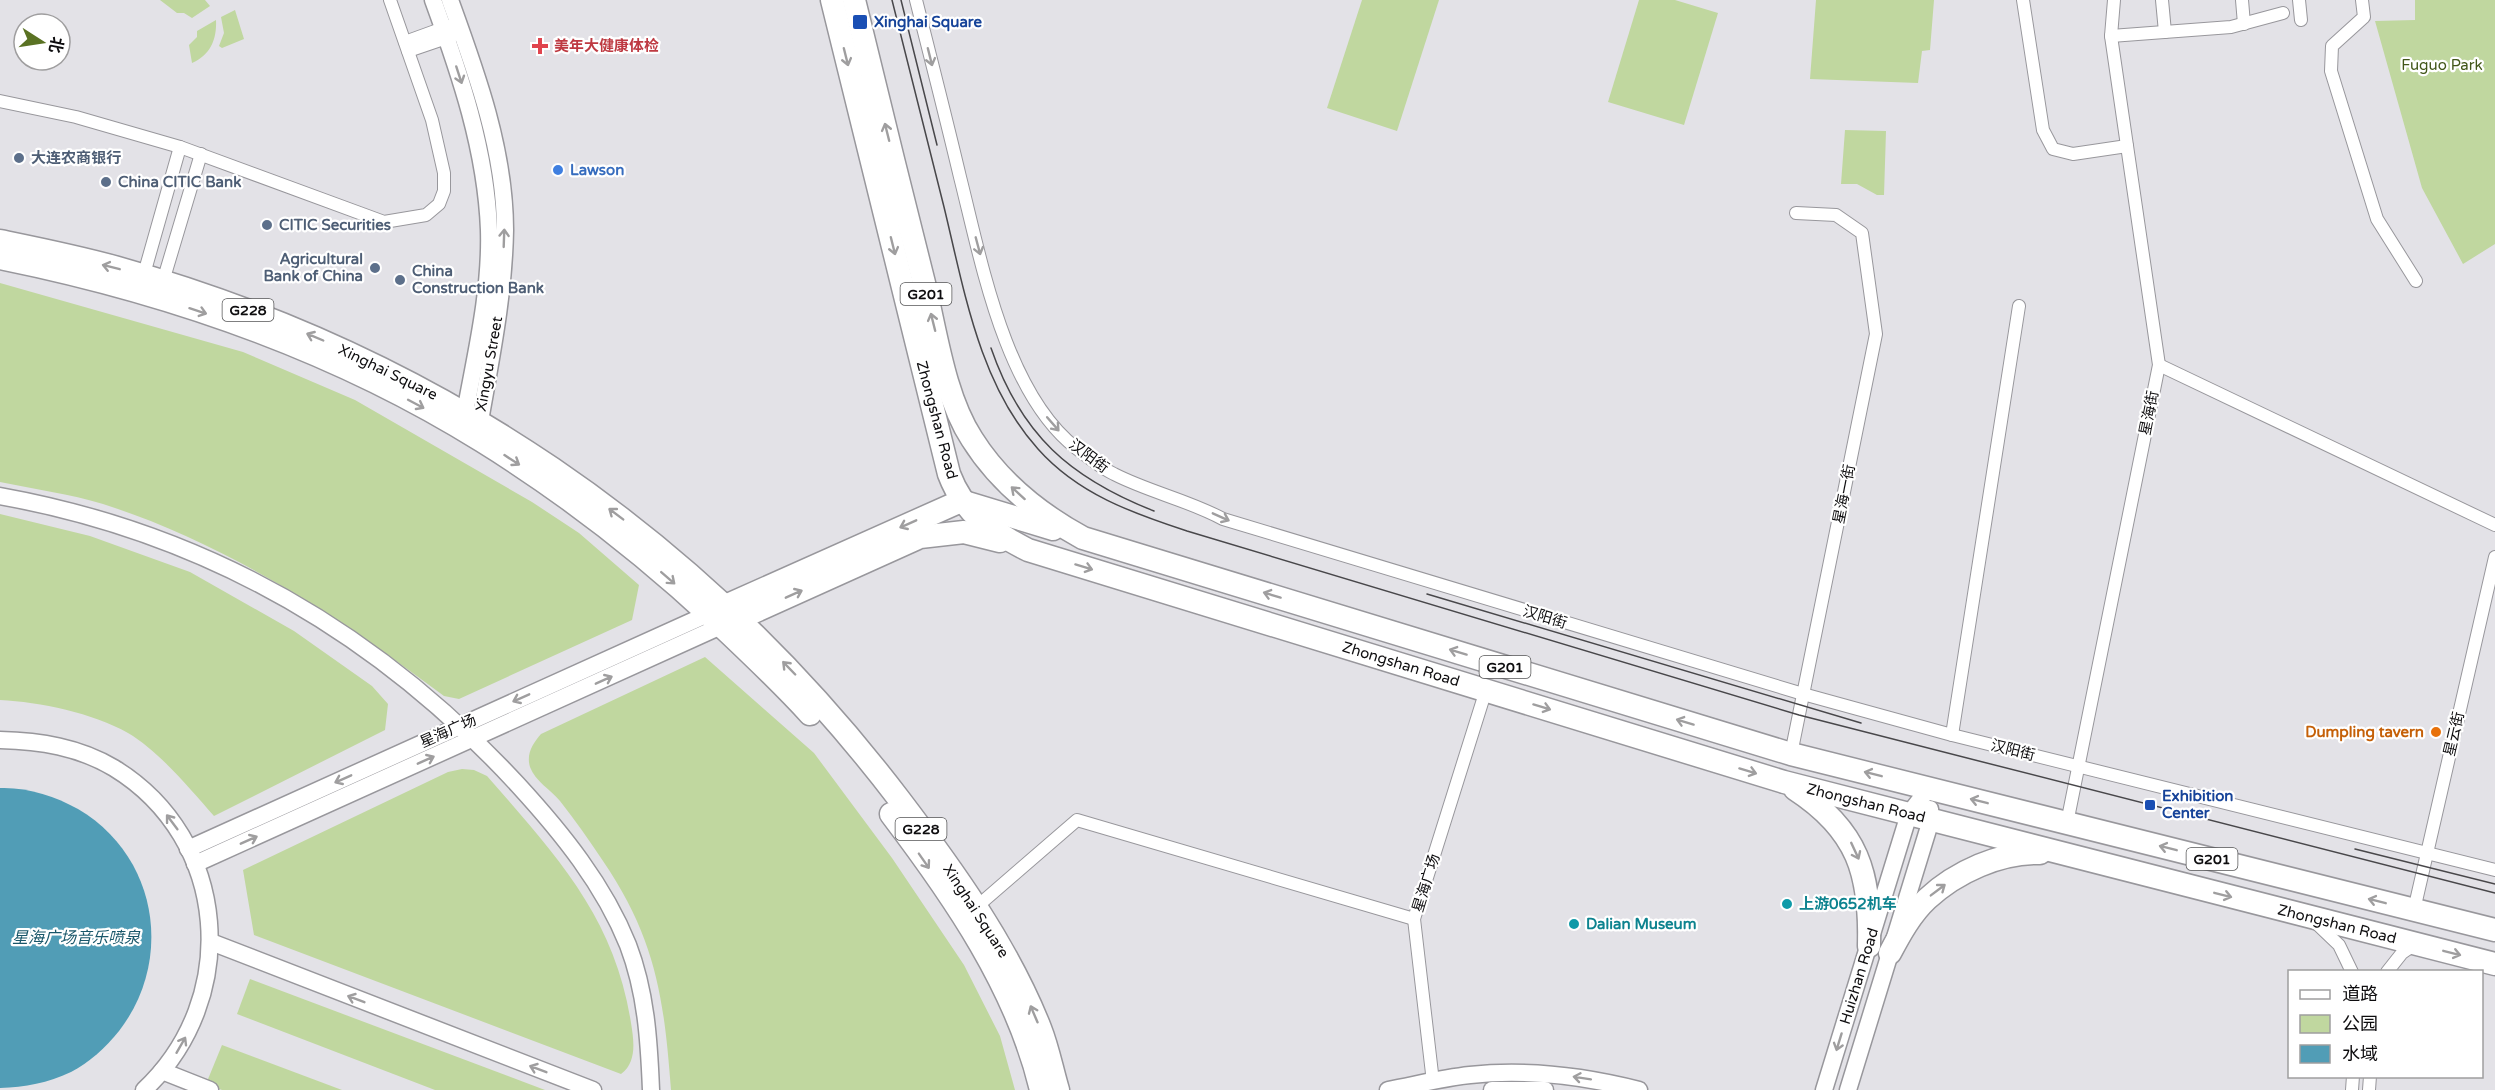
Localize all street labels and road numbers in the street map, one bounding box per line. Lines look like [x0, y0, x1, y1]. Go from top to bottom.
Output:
road number: G201 [900, 283, 952, 305]
road number: G228 [222, 299, 274, 321]
street label: Xingyu Street [472, 315, 506, 413]
street label: Xinghai Square [336, 340, 440, 404]
street label: Zhongshan Road [913, 359, 961, 481]
street label: 星海街 [2136, 389, 2162, 437]
street label: 汉阳街 [1066, 435, 1112, 477]
street label: 星海一街 [1829, 463, 1859, 525]
street label: 汉阳街 [1521, 602, 1569, 632]
street label: Zhongshan Road [1340, 638, 1462, 690]
road number: G201 [1480, 656, 1530, 678]
street label: 星云街 [2440, 710, 2468, 758]
street label: 星海广场 [417, 711, 479, 751]
street label: 汉阳街 [1989, 736, 2037, 764]
street label: Zhongshan Road [1805, 780, 1927, 826]
road number: G228 [896, 818, 946, 840]
road number: G201 [2186, 848, 2238, 870]
street label: 星海广场 [1409, 852, 1443, 914]
street label: Xinghai Square [939, 861, 1013, 961]
street label: Zhongshan Road [2276, 901, 2398, 947]
street label: Huizhan Road [1836, 926, 1882, 1026]

